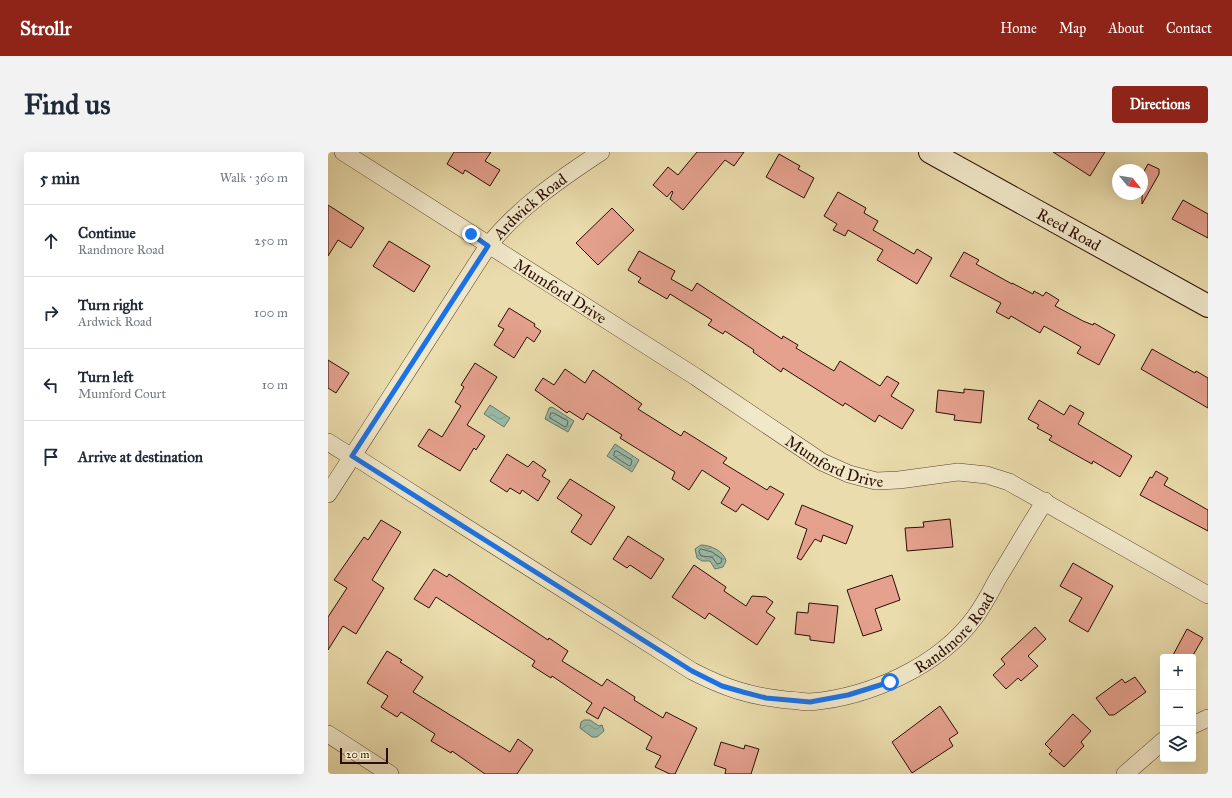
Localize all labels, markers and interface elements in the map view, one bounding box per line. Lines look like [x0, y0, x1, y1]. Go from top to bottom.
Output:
text: Strollr [20, 17, 72, 40]
text: Home [1000, 20, 1037, 37]
text: Map [1059, 20, 1086, 37]
text: About [1108, 20, 1144, 37]
text: Contact [1166, 20, 1212, 37]
button: Directions [1112, 86, 1208, 123]
text: Find us [24, 87, 110, 122]
north arrow [1112, 164, 1148, 200]
text: 5 min [40, 168, 80, 189]
street label: Ardwick Road [488, 169, 570, 244]
text: Walk · 360 m [220, 170, 288, 186]
street label: Reed Road [1034, 204, 1104, 255]
text: Continue [78, 224, 136, 242]
route end [462, 225, 480, 243]
icon: ahead [40, 230, 62, 252]
text: 250 m [254, 233, 288, 249]
text: Randmore Road [78, 242, 164, 258]
street label: Mumford Drive [510, 255, 610, 328]
text: Turn right [78, 296, 143, 314]
icon: right [40, 302, 62, 324]
text: 100 m [254, 305, 288, 321]
text: Ardwick Road [78, 314, 152, 330]
text: Turn left [78, 368, 134, 386]
icon: left [40, 374, 62, 396]
text: 10 m [262, 377, 288, 393]
text: Mumford Court [78, 386, 166, 402]
street label: Mumford Drive [782, 431, 884, 491]
icon: arrive [40, 446, 62, 468]
text: Arrive at destination [78, 448, 203, 466]
street label: Randmore Road [911, 590, 998, 677]
map controls [1160, 654, 1196, 762]
button: + [1160, 654, 1196, 690]
route start [881, 673, 899, 691]
button: − [1160, 690, 1196, 726]
button: layers [1160, 726, 1196, 762]
scale bar [340, 746, 388, 765]
text: 20 m [346, 748, 369, 761]

